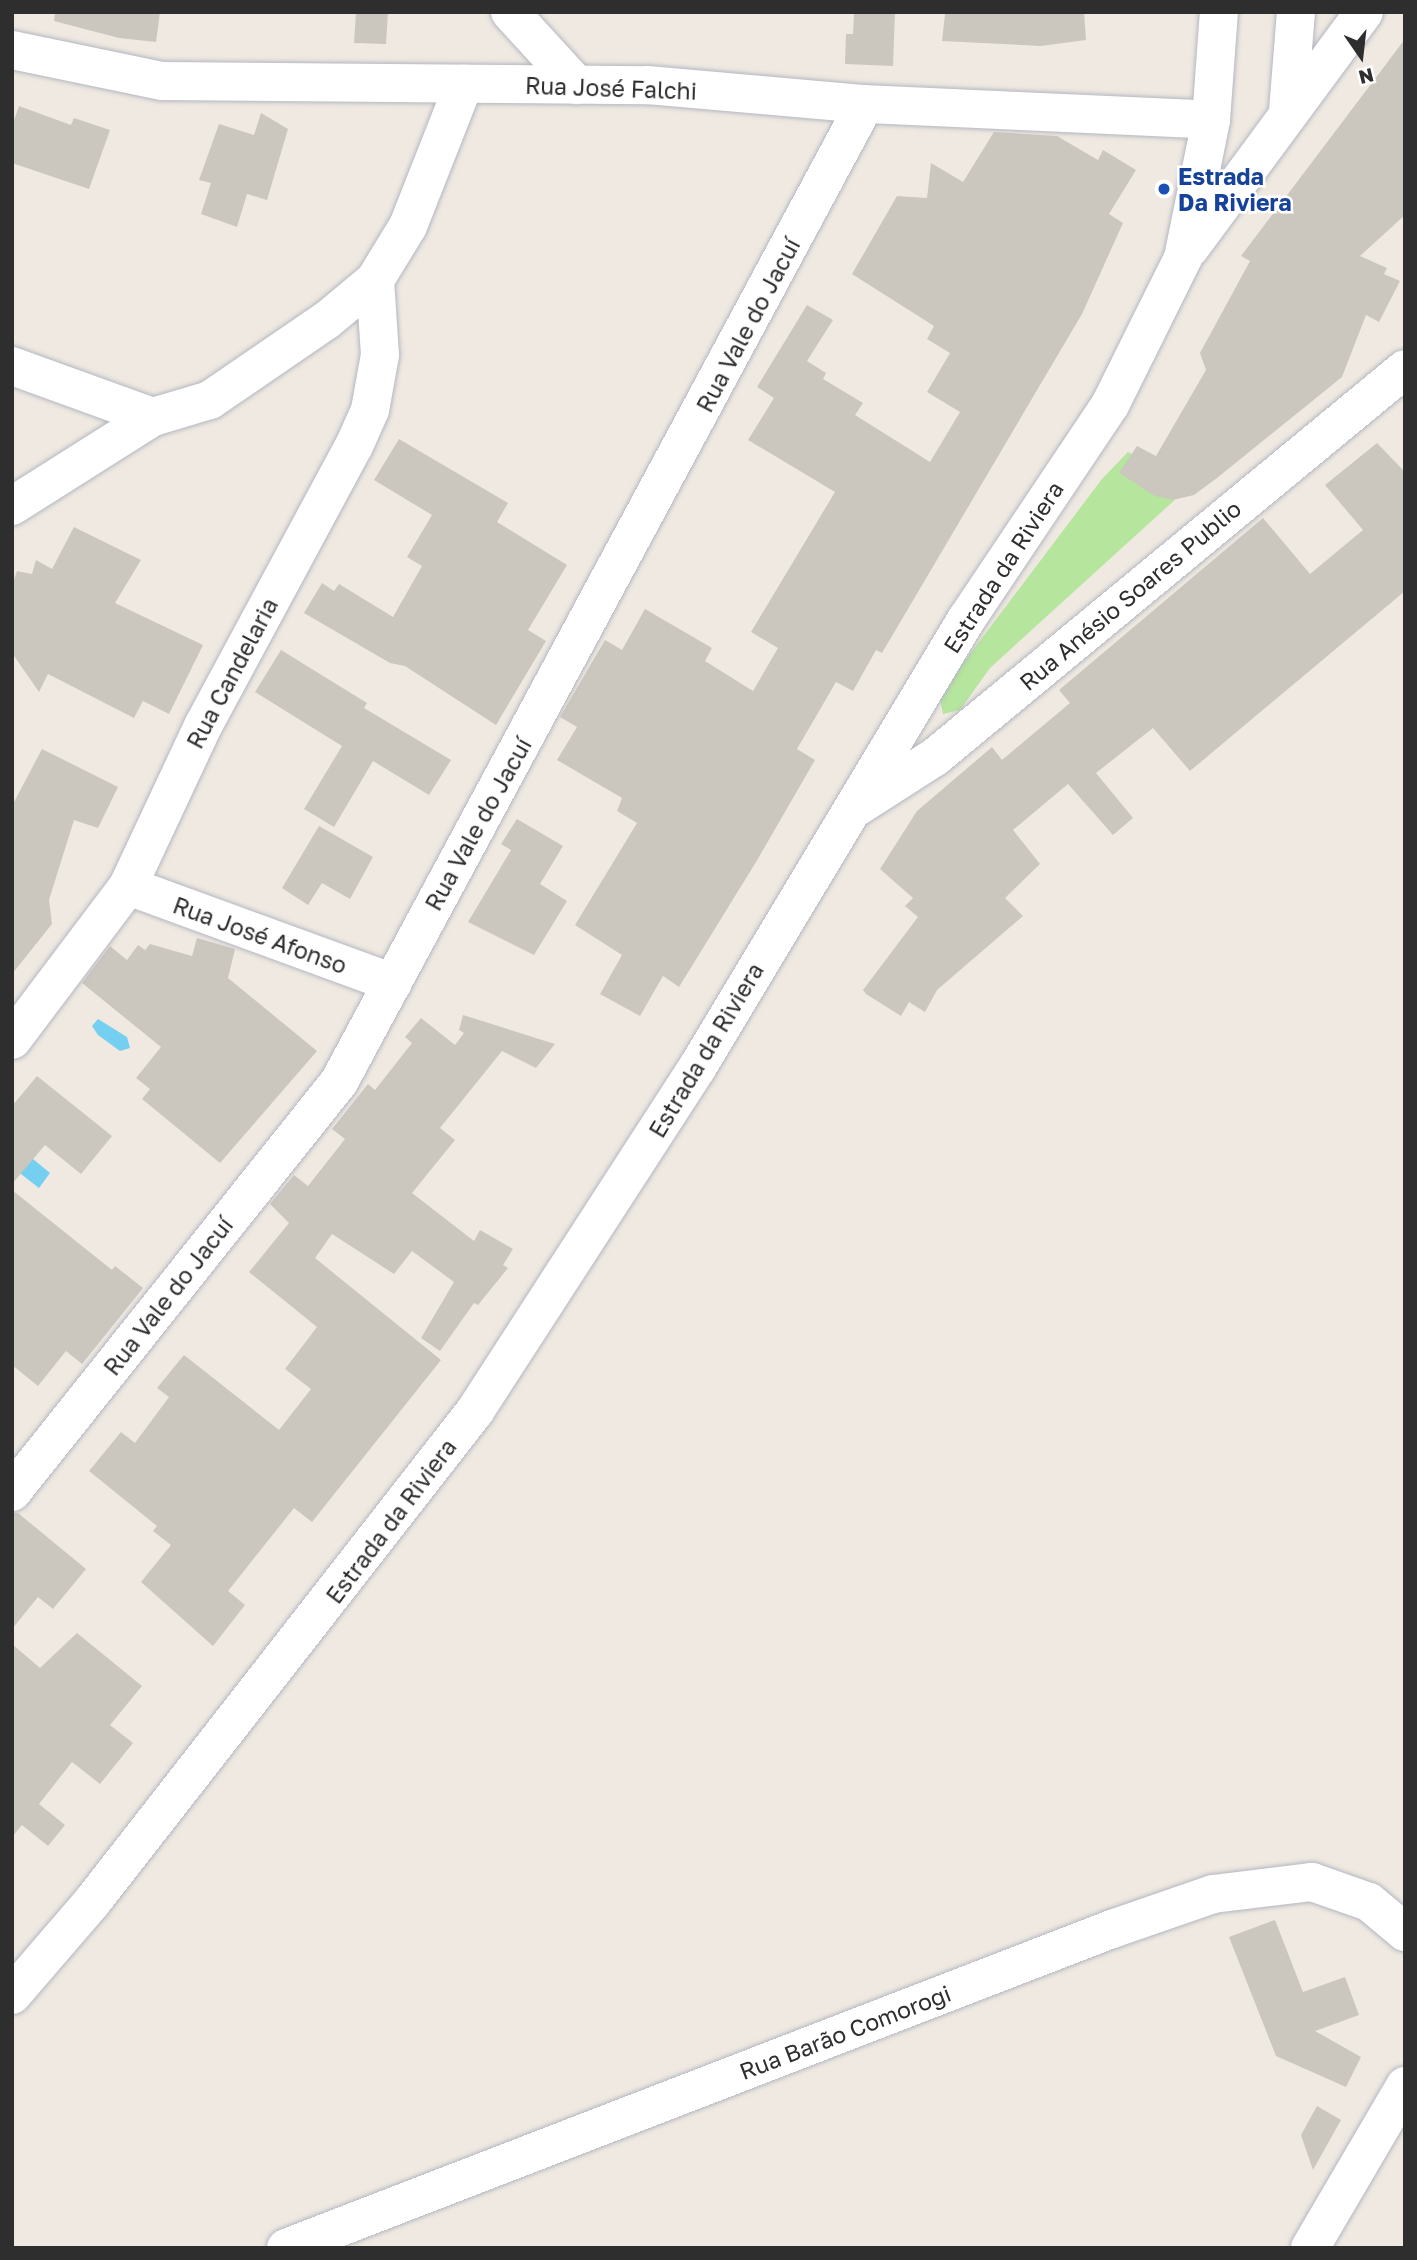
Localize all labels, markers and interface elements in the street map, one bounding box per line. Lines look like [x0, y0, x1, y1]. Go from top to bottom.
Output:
north arrow [1326, 21, 1396, 91]
text: N [1356, 64, 1376, 90]
street label: Rua José Falchi [525, 71, 697, 105]
place label: Estrada Da Riviera [1178, 162, 1291, 216]
marker: Estrada Da Riviera [1156, 181, 1172, 197]
street label: Rua Vale do Jacuí [690, 233, 806, 417]
street label: Estrada da Riviera [937, 476, 1069, 658]
street label: Rua Anésio Soares Publio [1014, 494, 1246, 696]
street label: Rua Candelaria [181, 593, 283, 753]
street label: Rua Vale do Jacuí [419, 733, 537, 915]
street label: Rua José Afonso [169, 891, 351, 979]
street label: Estrada da Riviera [643, 958, 769, 1142]
street label: Rua Vale do Jacuí [98, 1211, 238, 1381]
street label: Estrada da Riviera [320, 1433, 462, 1609]
street label: Rua Barão Comorogi [736, 1979, 954, 2085]

